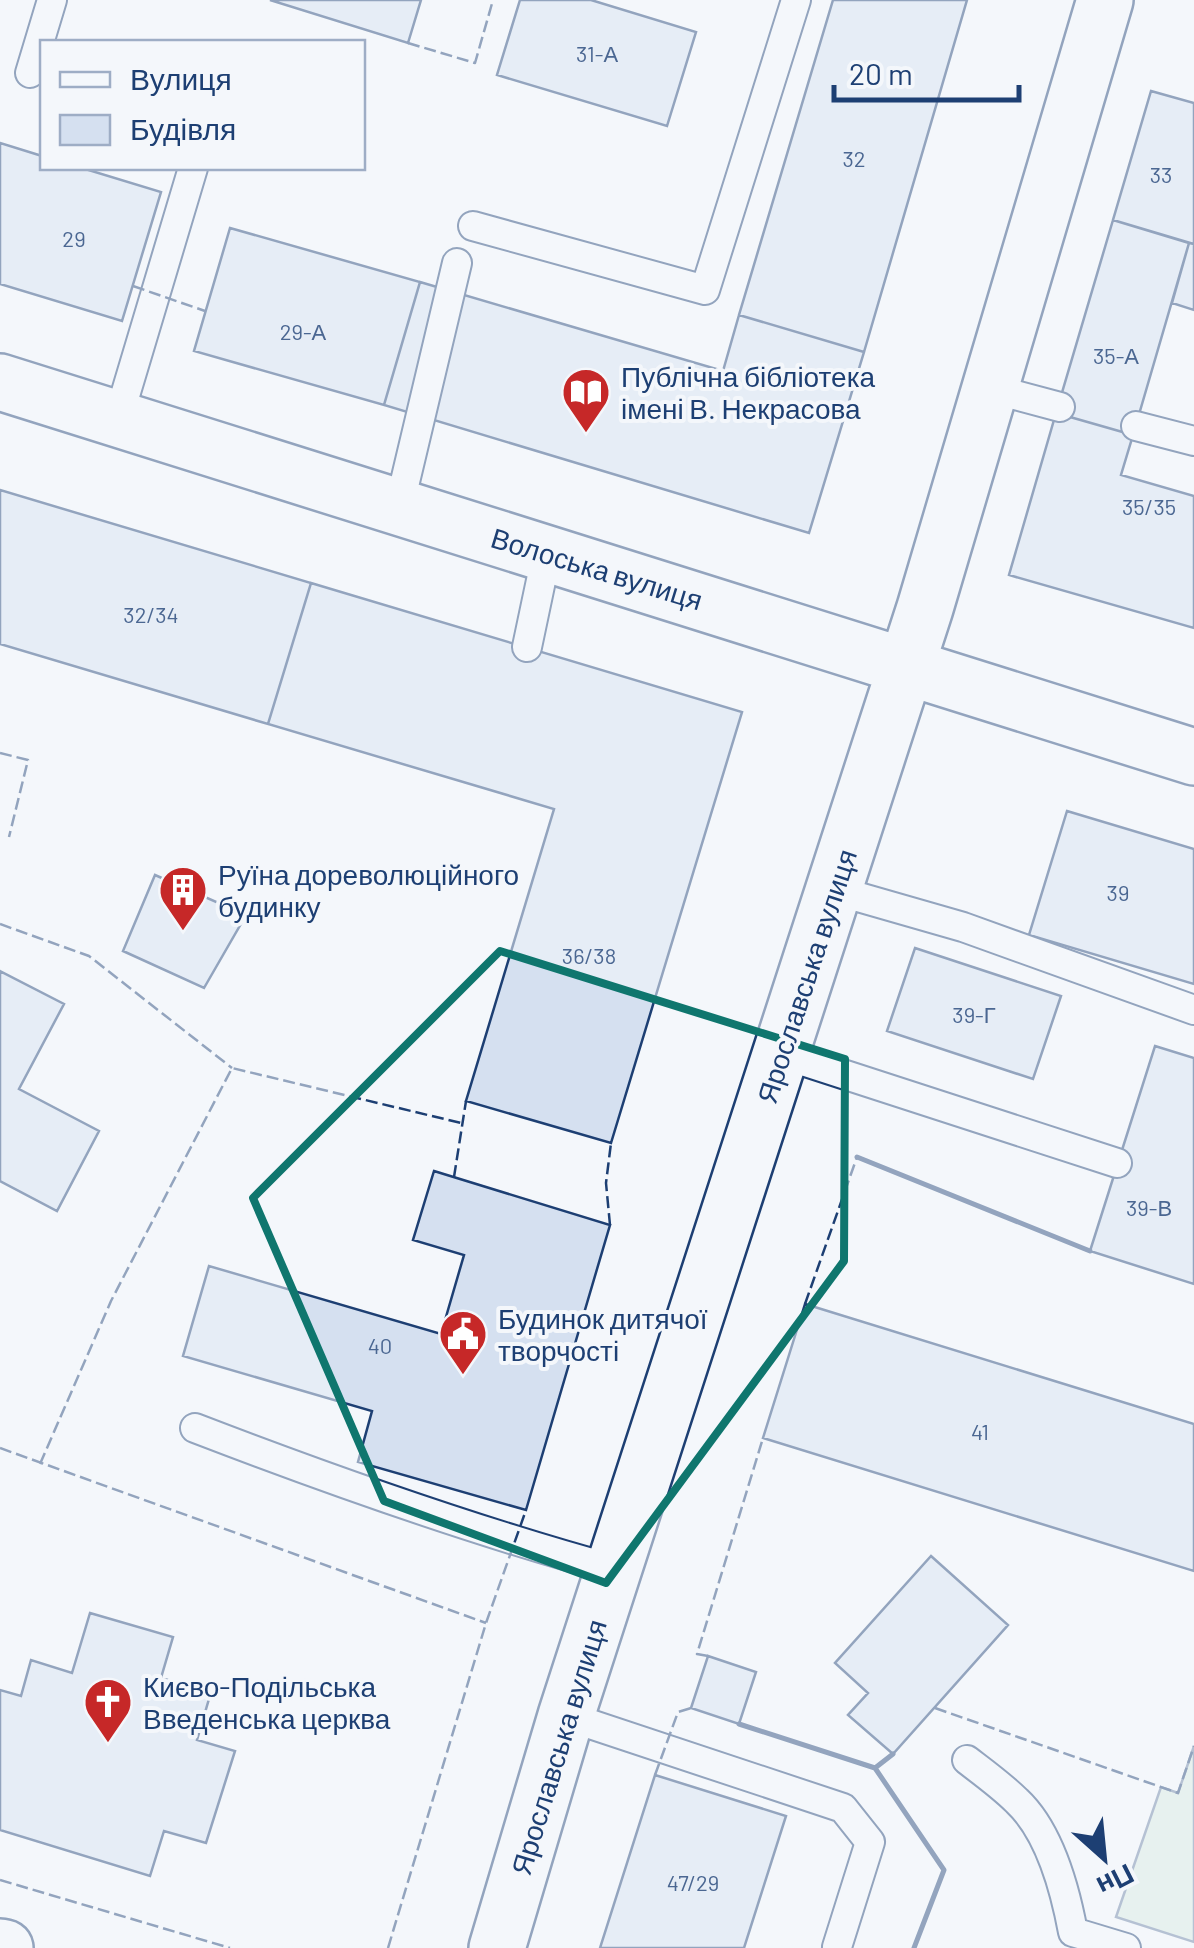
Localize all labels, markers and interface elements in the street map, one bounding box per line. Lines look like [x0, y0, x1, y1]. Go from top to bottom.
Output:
legend [40, 40, 365, 170]
house number: 31-А [576, 40, 618, 66]
scale bar [834, 40, 1019, 102]
text: 20 m [849, 55, 913, 91]
text: Вулиця [130, 60, 232, 96]
text: Будівля [130, 110, 236, 146]
house number: 32 [842, 145, 866, 171]
house number: 33 [1150, 161, 1172, 187]
house number: 29 [62, 225, 86, 251]
house number: 29-А [280, 318, 327, 344]
house number: 35-А [1093, 342, 1139, 368]
place label: Публічна бібліотека імені В. Некрасова [621, 359, 876, 425]
library icon: Публічна бібліотека імені В. Некрасова [560, 366, 612, 434]
house number: 35/35 [1122, 493, 1176, 519]
street label: Волоська вулиця [487, 520, 707, 616]
house number: 32/34 [123, 601, 179, 627]
street label: Ярославська вулиця [749, 845, 863, 1107]
place label: Руїна дореволюційного будинку [218, 857, 519, 923]
building icon: Руїна дореволюційного будинку [157, 864, 209, 932]
house number: 39 [1107, 879, 1129, 905]
house number: 36/38 [562, 942, 616, 968]
house number: 39-Г [952, 1001, 996, 1027]
house number: 39-В [1126, 1194, 1172, 1220]
place label: Будинок дитячої творчості [498, 1301, 708, 1367]
public building icon: Будинок дитячої творчості [437, 1308, 489, 1376]
house number: 40 [368, 1332, 392, 1358]
house number: 41 [971, 1418, 989, 1444]
street label: Ярославська вулиця [503, 1615, 613, 1879]
place label: Києво-Подільська Введенська церква [143, 1669, 391, 1735]
church icon: Києво-Подільська Введенська церква [82, 1676, 134, 1744]
north arrow [1054, 1808, 1154, 1908]
text: Пн [1092, 1858, 1140, 1905]
house number: 47/29 [667, 1869, 719, 1895]

